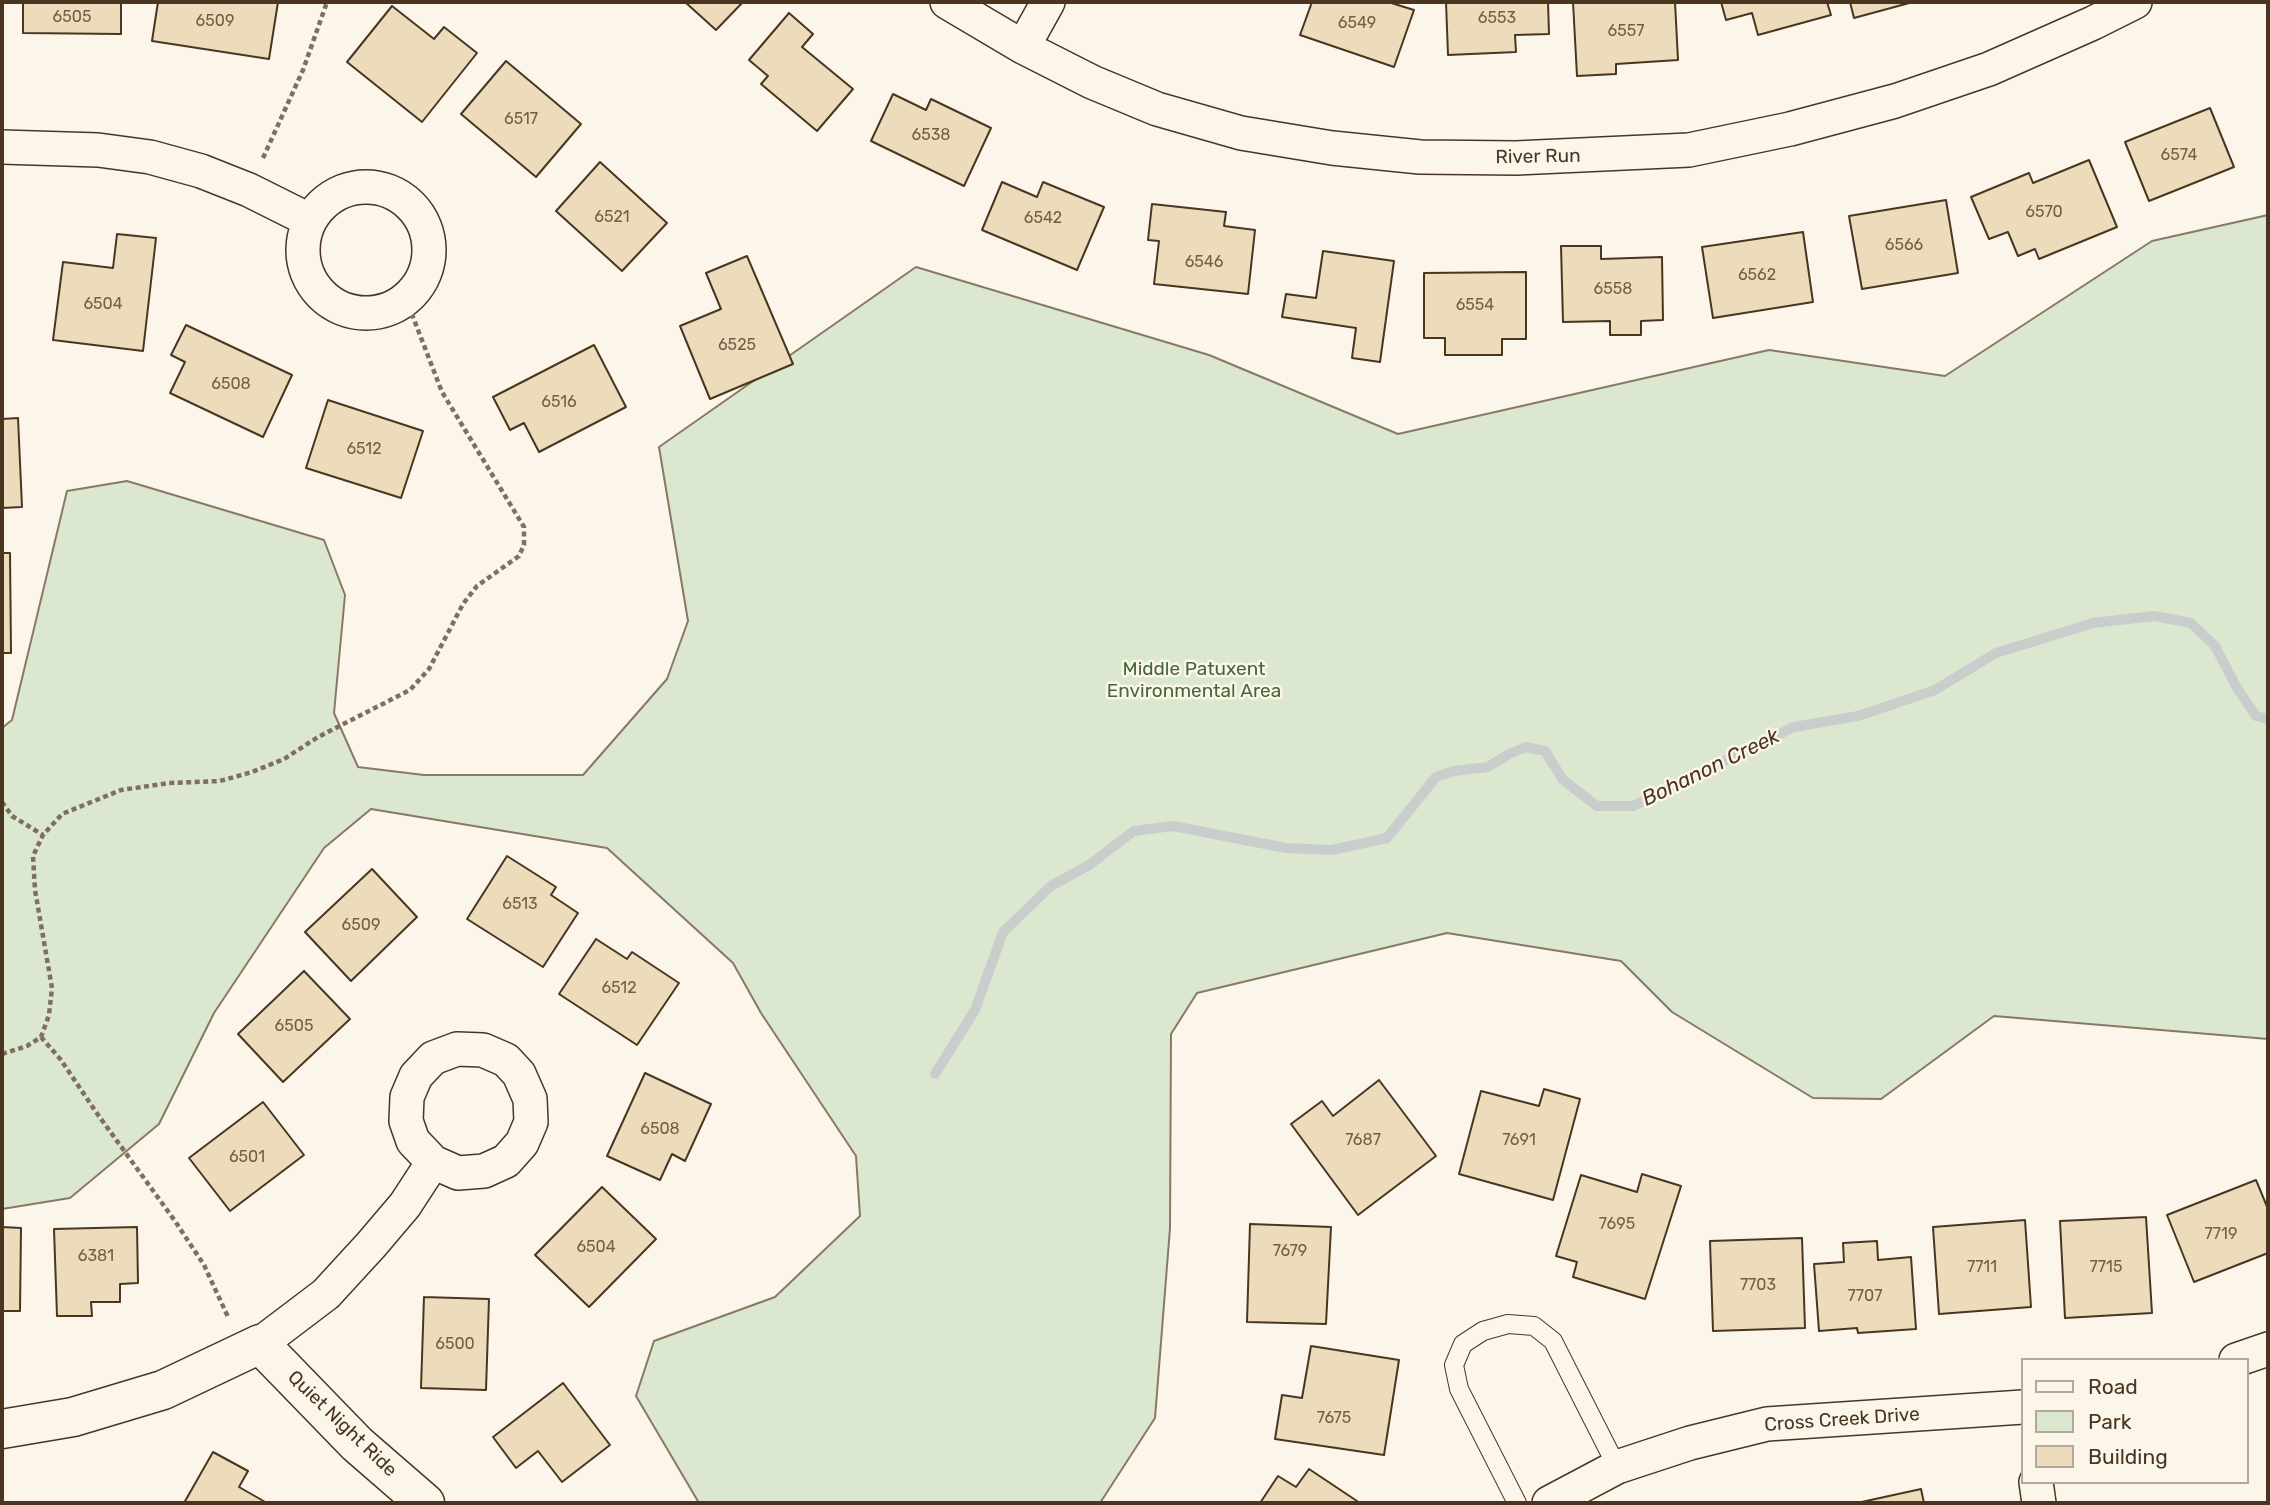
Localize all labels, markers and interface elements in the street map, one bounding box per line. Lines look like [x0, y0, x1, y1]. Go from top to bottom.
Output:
house number: 6505 [53, 7, 91, 27]
house number: 6553 [1478, 8, 1516, 28]
house number: 6509 [196, 11, 234, 31]
house number: 6549 [1338, 13, 1376, 33]
house number: 6557 [1608, 21, 1644, 41]
house number: 6517 [504, 109, 538, 129]
house number: 6538 [912, 125, 950, 145]
street label: River Run [1495, 145, 1581, 169]
house number: 6574 [2161, 145, 2197, 165]
house number: 6570 [2025, 202, 2063, 222]
house number: 6521 [594, 207, 630, 227]
house number: 6542 [1024, 208, 1062, 228]
house number: 6566 [1885, 235, 1923, 255]
house number: 6546 [1185, 252, 1223, 272]
house number: 6562 [1738, 265, 1776, 285]
house number: 6558 [1594, 279, 1632, 299]
house number: 6504 [83, 294, 123, 314]
house number: 6554 [1456, 295, 1494, 315]
house number: 6525 [718, 335, 756, 355]
house number: 6508 [211, 374, 251, 394]
house number: 6516 [541, 392, 577, 412]
house number: 6512 [346, 439, 382, 459]
park label: Middle Patuxent Environmental Area [1107, 659, 1281, 703]
water label: Bohanon Creek [1638, 724, 1784, 812]
house number: 6513 [502, 894, 538, 914]
house number: 6509 [342, 915, 380, 935]
house number: 6512 [601, 978, 637, 998]
house number: 6505 [275, 1016, 313, 1036]
house number: 6508 [640, 1119, 680, 1139]
house number: 7687 [1345, 1130, 1381, 1150]
house number: 7691 [1502, 1130, 1536, 1150]
house number: 6501 [229, 1147, 265, 1167]
house number: 7695 [1599, 1214, 1635, 1234]
house number: 7719 [2205, 1224, 2237, 1244]
house number: 6504 [576, 1237, 616, 1257]
house number: 7679 [1273, 1241, 1307, 1261]
house number: 6381 [78, 1246, 114, 1266]
house number: 7711 [1967, 1257, 1997, 1277]
house number: 7715 [2090, 1257, 2122, 1277]
house number: 7703 [1740, 1275, 1776, 1295]
house number: 7707 [1848, 1286, 1882, 1306]
house number: 6500 [435, 1334, 475, 1354]
legend [2022, 1358, 2249, 1484]
street label: Quiet Night Ride [283, 1366, 401, 1482]
text: Road [2088, 1374, 2138, 1399]
street label: Cross Creek Drive [1764, 1403, 1920, 1437]
house number: 7675 [1317, 1408, 1351, 1428]
text: Park [2088, 1409, 2132, 1434]
text: Building [2088, 1444, 2168, 1469]

